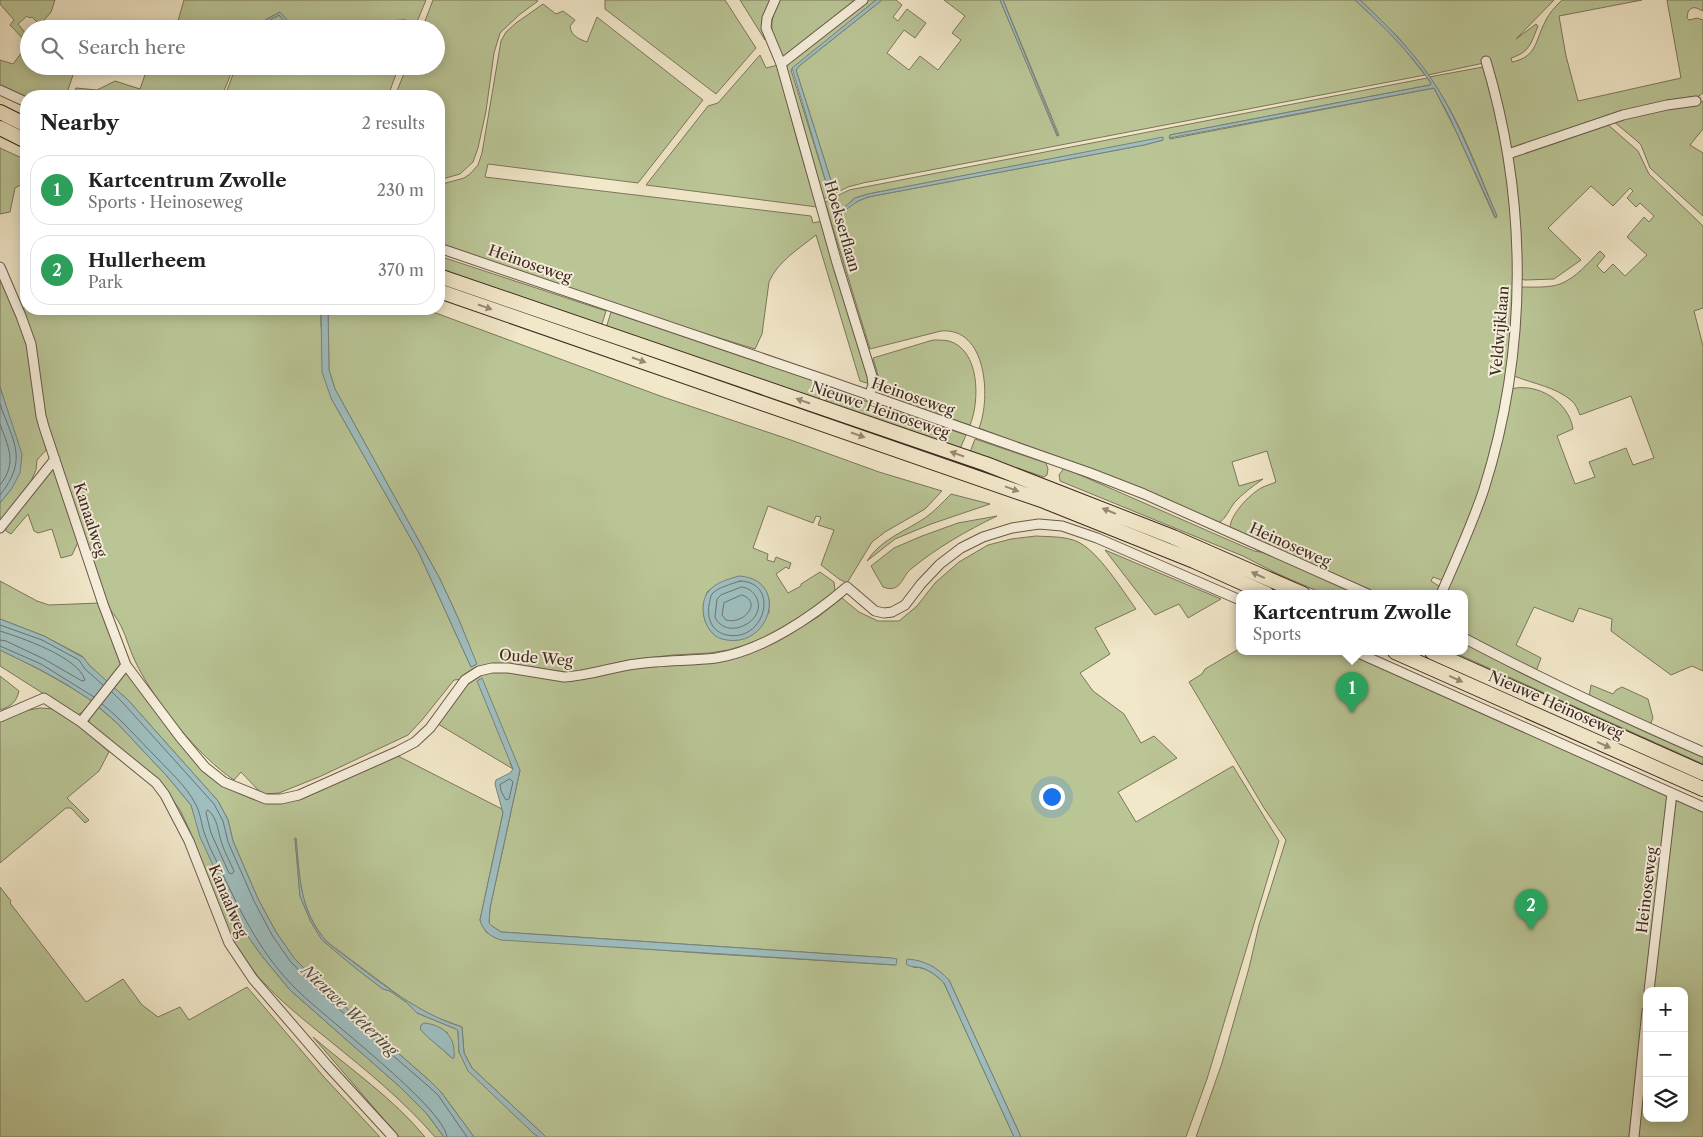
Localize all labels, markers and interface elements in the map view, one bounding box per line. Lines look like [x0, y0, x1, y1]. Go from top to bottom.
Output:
search box [20, 20, 445, 75]
icon: search [38, 34, 66, 62]
text: Search here [78, 36, 186, 59]
text: Nearby [40, 110, 119, 135]
text: 2 results [362, 113, 425, 133]
text: Kartcentrum Zwolle [88, 169, 287, 192]
street label: Hoekserflaan [820, 178, 865, 275]
text: 1 [53, 180, 61, 200]
text: 230 m [377, 180, 424, 200]
text: Sports · Heinoseweg [88, 192, 242, 212]
street label: Heinoseweg [486, 240, 575, 287]
text: Hullerheem [88, 249, 206, 272]
text: 2 [52, 260, 62, 280]
text: 370 m [378, 260, 424, 280]
text: Park [88, 272, 123, 292]
street label: Veldwijklaan [1486, 284, 1513, 378]
one-way arrow [478, 303, 493, 311]
one-way arrow [631, 357, 646, 364]
street label: Heinoseweg [869, 373, 958, 420]
street label: Nieuwe Heinoseweg [808, 377, 952, 442]
one-way arrow [795, 397, 810, 405]
one-way arrow [851, 432, 866, 439]
one-way arrow [949, 450, 964, 457]
street label: Kanaalweg [69, 480, 111, 560]
one-way arrow [1005, 485, 1020, 493]
one-way arrow [1102, 507, 1116, 515]
street label: Heinoseweg [1247, 518, 1334, 571]
one-way arrow [1251, 570, 1265, 578]
popup [1236, 590, 1468, 655]
text: Kartcentrum Zwolle [1253, 601, 1451, 624]
text: Sports [1253, 624, 1301, 644]
street label: Oude Weg [498, 645, 574, 670]
street label: Nieuwe Heinoseweg [1486, 666, 1627, 743]
pin: 1 [1336, 672, 1368, 713]
one-way arrow [1449, 675, 1463, 683]
one-way arrow [1597, 741, 1611, 749]
your location [1039, 784, 1065, 810]
street label: Heinoseweg [1632, 845, 1661, 934]
street label: Kanaalweg [205, 861, 252, 940]
pin: 2 [1515, 889, 1547, 930]
water label: Nieuwe Wetering [296, 959, 404, 1061]
map controls [1643, 987, 1688, 1122]
button: + [1643, 987, 1688, 1032]
button: − [1643, 1032, 1688, 1077]
button: layers [1643, 1077, 1688, 1122]

